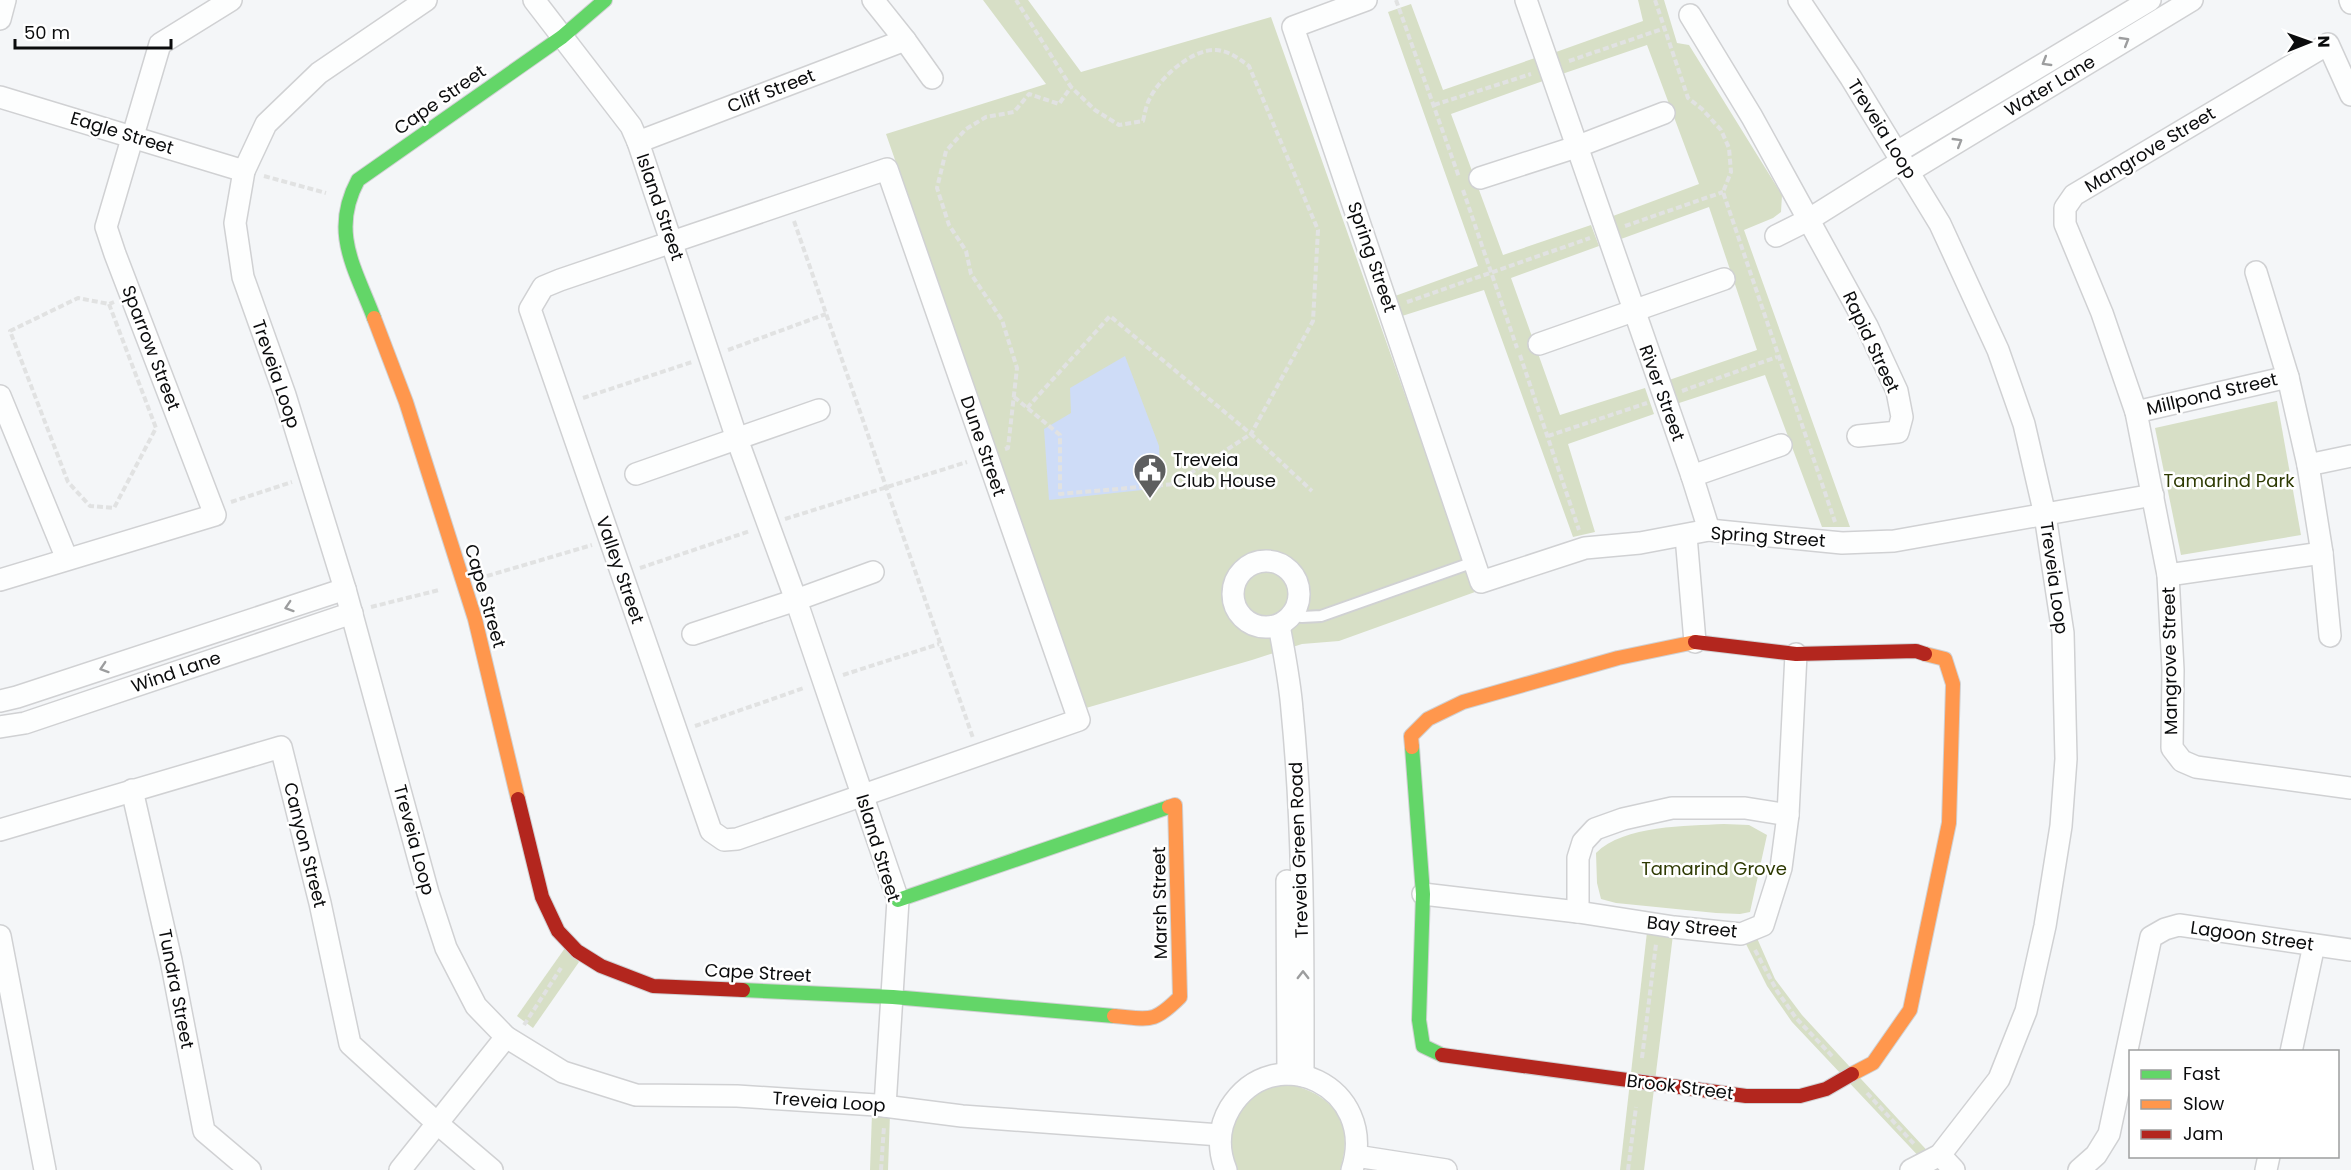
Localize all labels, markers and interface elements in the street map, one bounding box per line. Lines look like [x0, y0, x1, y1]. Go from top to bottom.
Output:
scale bar [15, 12, 171, 50]
north arrow [2279, 12, 2339, 72]
text: 50 m [24, 20, 70, 45]
one-way arrow [2119, 36, 2129, 48]
text: N [2312, 36, 2335, 48]
street label: Water Lane [2000, 49, 2100, 122]
one-way arrow [2042, 55, 2052, 67]
street label: Cape Street [389, 59, 491, 140]
street label: Cliff Street [723, 62, 818, 119]
street label: Treveia Loop [1842, 74, 1923, 183]
street label: Mangrove Street [2080, 101, 2220, 198]
street label: Eagle Street [67, 105, 177, 160]
one-way arrow [1952, 138, 1962, 150]
street label: Island Street [630, 150, 690, 264]
street label: Spring Street [1342, 198, 1403, 315]
street label: Sparrow Street [116, 282, 187, 414]
street label: Rapid Street [1837, 287, 1906, 397]
street label: Treveia Loop [246, 316, 307, 431]
street label: River Street [1633, 341, 1691, 444]
street label: Millpond Street [2144, 366, 2280, 421]
street label: Dune Street [955, 392, 1012, 499]
place label: Treveia Club House [1173, 447, 1276, 493]
public building icon: Treveia Club House [1132, 452, 1168, 499]
park label: Tamarind Park [2164, 468, 2295, 493]
street label: Valley Street [590, 513, 651, 627]
street label: Spring Street [1710, 520, 1826, 553]
street label: Treveia Loop [2034, 520, 2075, 636]
street label: Cape Street [459, 541, 512, 651]
street label: Mangrove Street [2156, 587, 2183, 735]
one-way arrow [284, 600, 295, 612]
street label: Wind Lane [128, 645, 224, 699]
one-way arrow [99, 661, 110, 674]
street label: Treveia Green Road [1283, 761, 1314, 939]
street label: Canyon Street [278, 780, 333, 910]
street label: Treveia Loop [388, 782, 441, 898]
street label: Island Street [850, 791, 907, 905]
street label: Marsh Street [1146, 846, 1173, 960]
park label: Tamarind Grove [1641, 856, 1787, 881]
street label: Bay Street [1646, 909, 1739, 944]
street label: Lagoon Street [2189, 914, 2315, 957]
street label: Tundra Street [153, 927, 200, 1051]
street label: Cape Street [704, 957, 812, 988]
one-way arrow [1297, 971, 1309, 980]
legend [2129, 1050, 2339, 1158]
text: Fast [2183, 1061, 2220, 1086]
street label: Brook Street [1625, 1068, 1735, 1105]
street label: Treveia Loop [772, 1085, 886, 1118]
text: Slow [2183, 1091, 2225, 1116]
text: Jam [2183, 1121, 2223, 1146]

